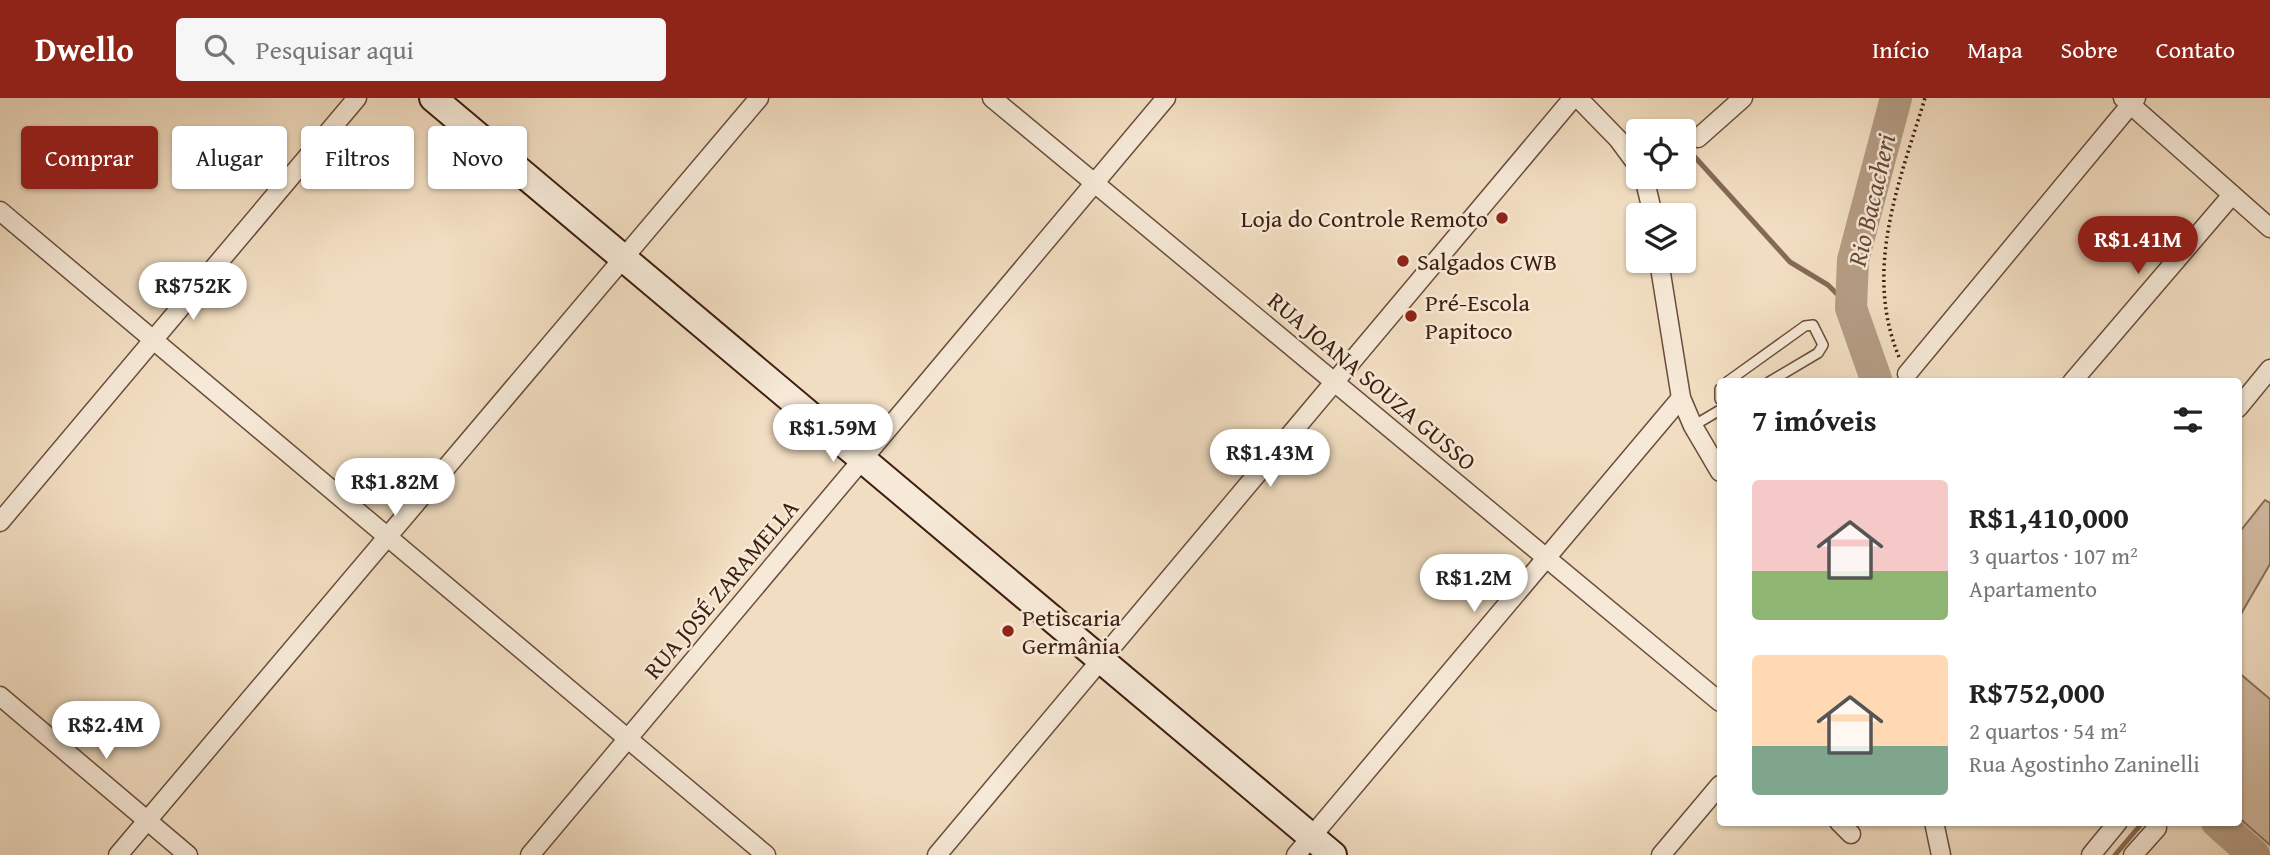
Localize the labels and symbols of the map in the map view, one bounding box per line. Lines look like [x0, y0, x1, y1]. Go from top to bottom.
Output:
water label: Rio Bacacheri [1837, 130, 1905, 271]
place label: Loja do Controle Remoto [1241, 201, 1488, 236]
marker: Loja do Controle Remoto [1494, 210, 1510, 226]
pin: R$1.41M [2073, 216, 2203, 276]
place label: Salgados CWB [1417, 244, 1557, 279]
marker: Salgados CWB [1395, 253, 1411, 269]
pin: R$752K [136, 262, 250, 322]
street label: RUA JOANA SOUZA GUSSO [1260, 283, 1484, 479]
place label: Pré-Escola Papitoco [1425, 285, 1531, 348]
marker: Pré-Escola Papitoco [1403, 308, 1419, 324]
pin: R$1.59M [768, 404, 898, 464]
pin: R$1.43M [1205, 430, 1335, 489]
pin: R$1.82M [330, 458, 460, 518]
street label: RUA JOSÉ ZARAMELLA [635, 491, 807, 686]
pin: R$1.2M [1417, 554, 1531, 614]
place label: Petiscaria Germânia [1022, 600, 1122, 663]
marker: Petiscaria Germânia [1000, 623, 1016, 639]
pin: R$2.4M [49, 702, 163, 761]

